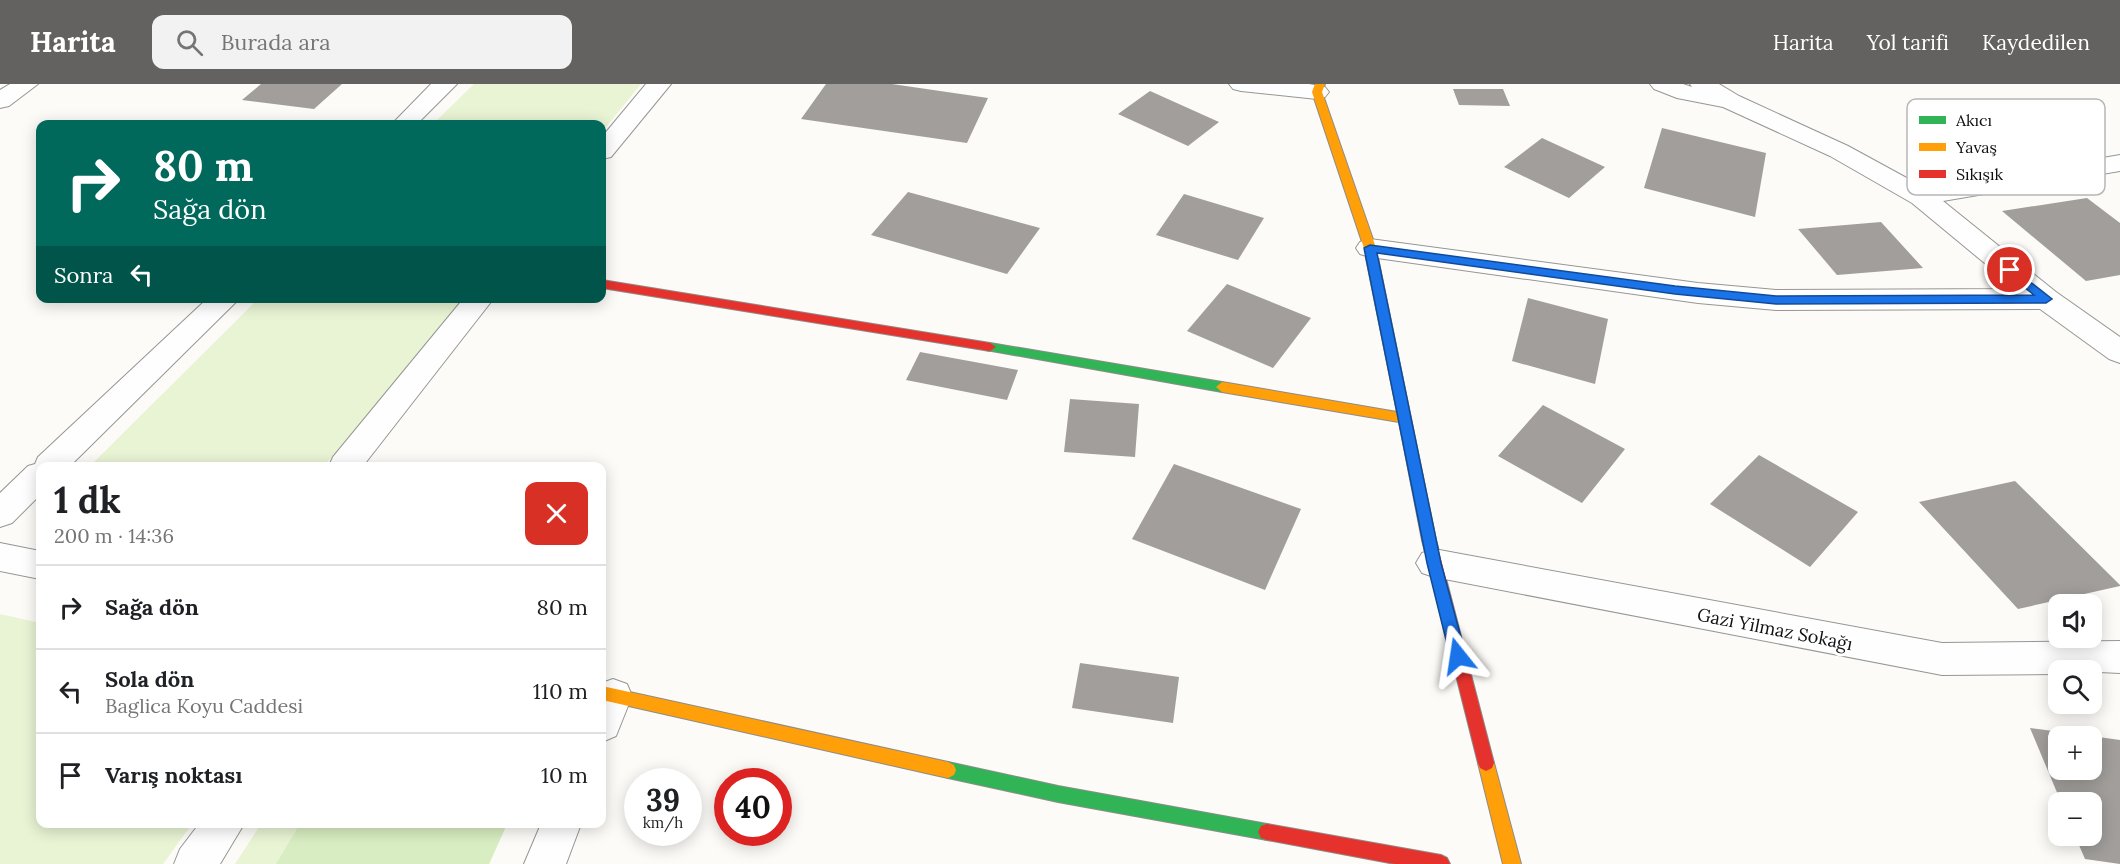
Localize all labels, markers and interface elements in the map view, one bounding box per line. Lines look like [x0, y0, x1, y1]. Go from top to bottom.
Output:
search box [152, 15, 572, 69]
text: Harita [30, 24, 116, 60]
icon: search [173, 26, 206, 59]
text: Burada ara [221, 28, 331, 56]
text: Harita [1773, 29, 1834, 56]
text: Yol tarifi [1867, 29, 1949, 56]
text: Kaydedilen [1982, 29, 2090, 56]
legend [1907, 99, 2105, 195]
text: Akıcı [1955, 110, 1992, 130]
text: Yavaş [1955, 137, 1997, 157]
text: 80 m [153, 139, 253, 193]
icon: right [54, 144, 132, 222]
text: Sıkışık [1956, 164, 2003, 184]
text: Sağa dön [153, 192, 267, 226]
pin [1984, 244, 2035, 295]
icon: arrive [1993, 253, 2026, 286]
icon: left [125, 258, 158, 291]
text: Sonra [54, 261, 113, 289]
text: 1 dk [54, 477, 121, 523]
button: close [525, 482, 588, 545]
text: 200 m · 14:36 [54, 523, 174, 548]
icon: right [54, 591, 87, 624]
text: Sağa dön [105, 593, 199, 621]
text: 80 m [537, 593, 588, 621]
map controls [2048, 594, 2102, 846]
button: sound [2048, 594, 2102, 648]
street label: Gazi Yilmaz Sokağı [1695, 603, 1855, 655]
position arrow [1426, 624, 1490, 688]
button: search [2048, 660, 2102, 714]
text: Sola dön [105, 665, 194, 693]
icon: left [54, 675, 87, 708]
text: 110 m [533, 677, 588, 705]
text: Baglica Koyu Caddesi [105, 693, 303, 718]
button: + [2048, 726, 2102, 780]
icon: arrive [54, 759, 87, 792]
text: Varış noktası [105, 761, 242, 789]
text: 10 m [541, 761, 588, 789]
speed limit sign: 40 [714, 768, 792, 846]
text: 39 [646, 781, 680, 819]
button: − [2048, 792, 2102, 846]
text: km/h [643, 813, 683, 832]

